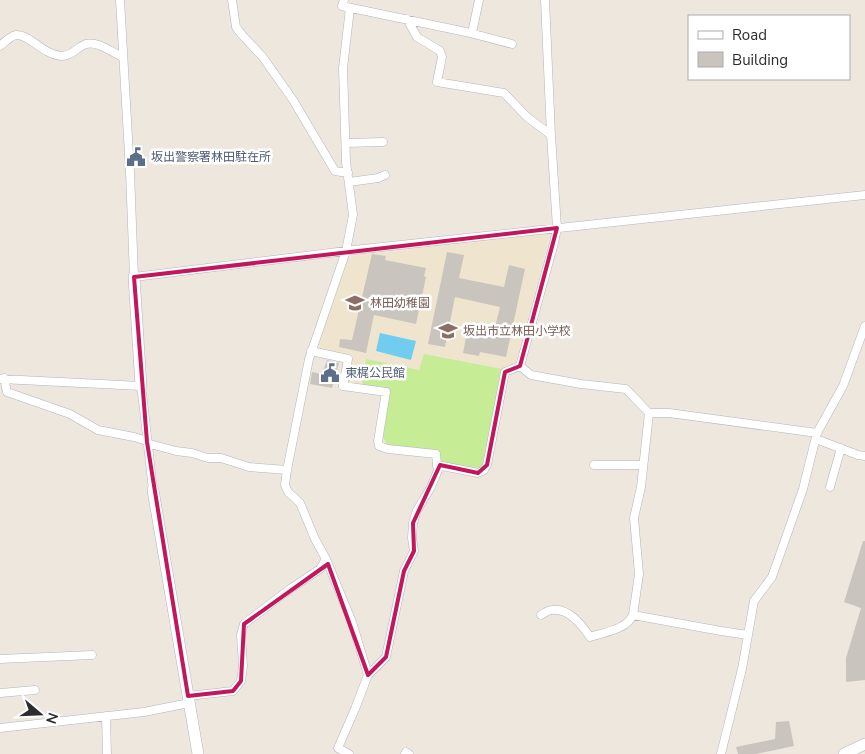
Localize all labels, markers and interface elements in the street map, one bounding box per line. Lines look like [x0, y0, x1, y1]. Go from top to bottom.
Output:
legend [688, 15, 850, 80]
text: Road [732, 25, 767, 45]
text: Building [732, 50, 788, 70]
public building icon: 坂出警察署林田駐在所 [125, 146, 147, 168]
place label: 坂出警察署林田駐在所 [151, 149, 271, 165]
school or university icon: 林田幼稚園 [344, 292, 366, 314]
place label: 林田幼稚園 [370, 295, 430, 311]
school or university icon: 坂出市立林田小学校 [437, 320, 459, 342]
place label: 坂出市立林田小学校 [463, 323, 571, 339]
public building icon: 東梶公民館 [319, 362, 341, 384]
place label: 東梶公民館 [345, 365, 405, 381]
north arrow [15, 689, 65, 739]
text: N [41, 710, 63, 726]

